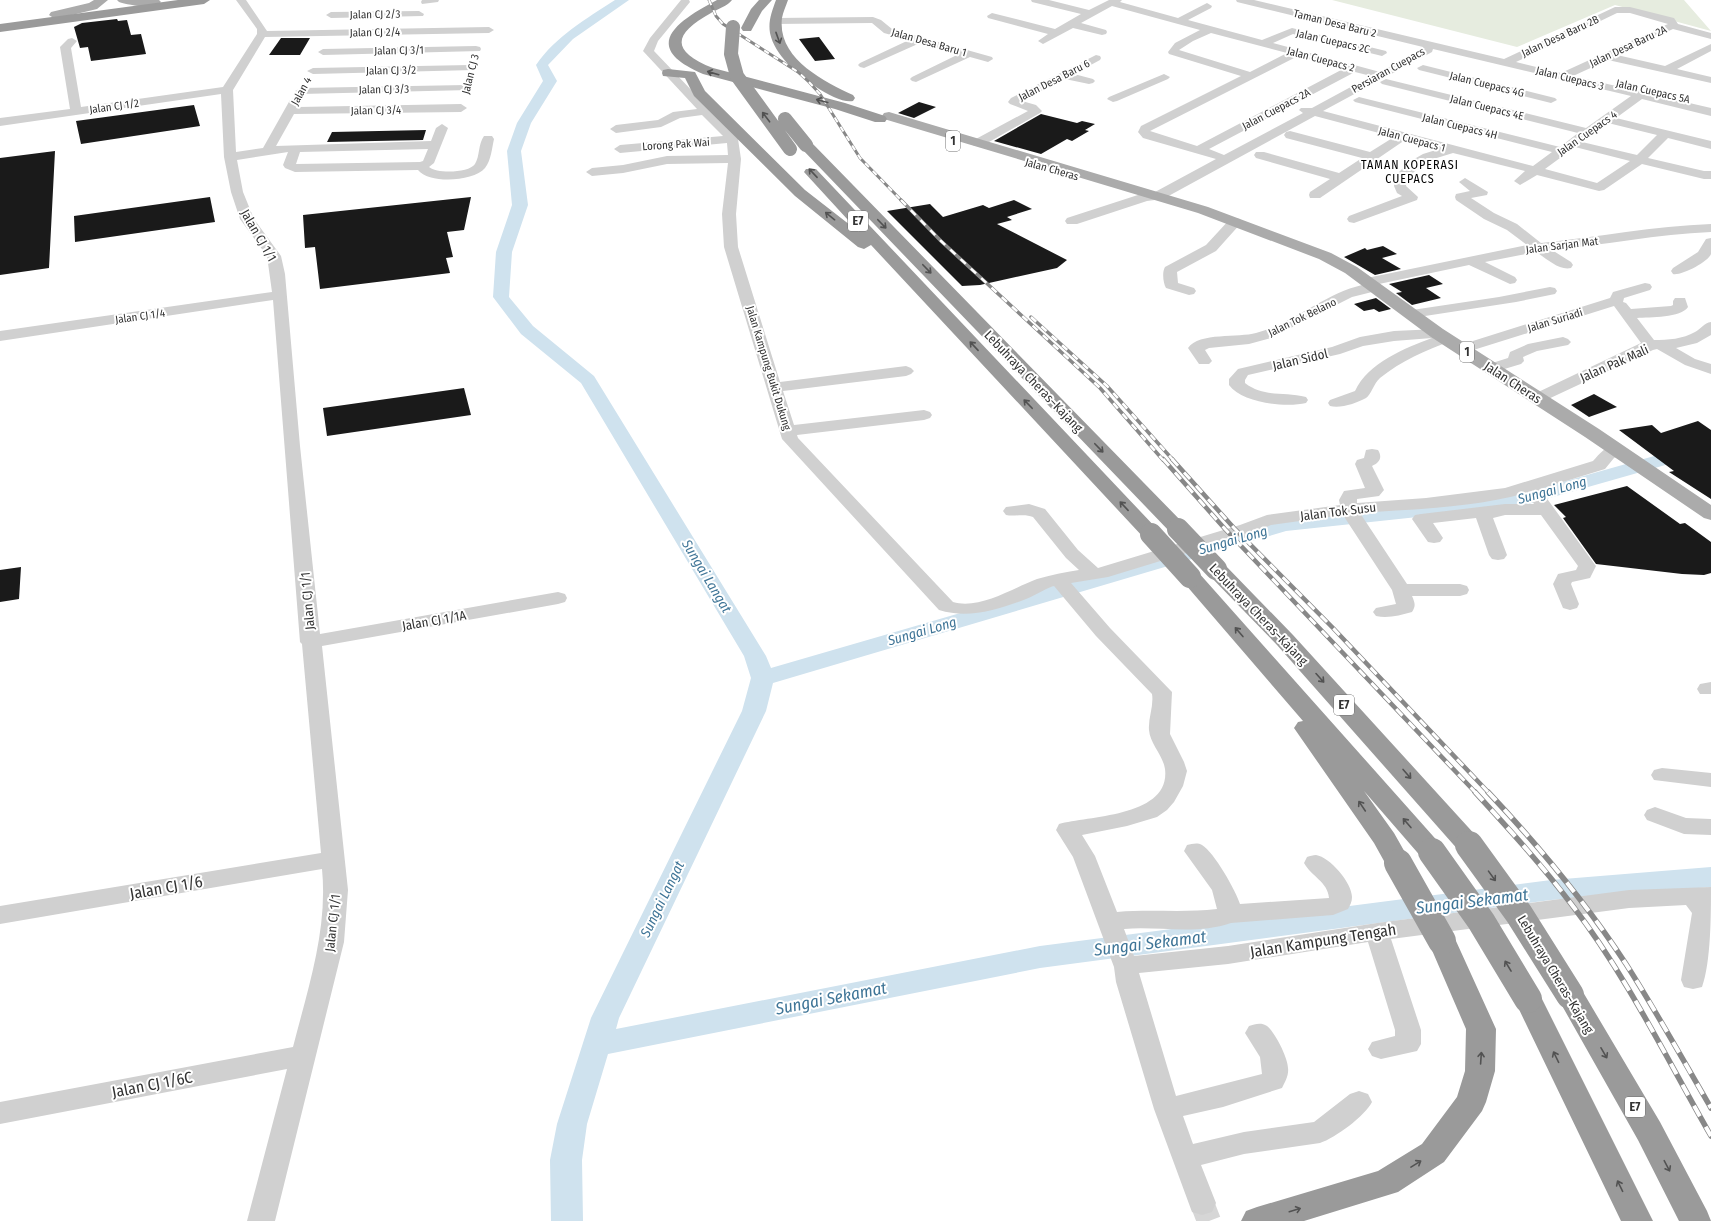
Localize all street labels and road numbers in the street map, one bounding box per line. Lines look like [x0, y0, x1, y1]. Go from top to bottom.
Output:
street label: Taman Desa Baru 2 [1292, 7, 1378, 40]
street label: Jalan CJ 2/3 [350, 8, 400, 21]
street label: Jalan Desa Baru 2B [1519, 13, 1601, 60]
street label: Jalan Desa Baru 2A [1588, 23, 1669, 70]
street label: Jalan CJ 2/4 [350, 26, 401, 39]
street label: Jalan Desa Baru 1 [890, 26, 968, 59]
street label: Jalan Cuepacs 2C [1295, 27, 1371, 56]
street label: Jalan CJ 3/1 [374, 44, 424, 57]
street label: Jalan Cuepacs 2 [1286, 44, 1356, 75]
street label: Persiaran Cuepacs [1349, 45, 1427, 96]
street label: Jalan CJ 3 [459, 53, 482, 96]
street label: Jalan Desa Baru 6 [1016, 57, 1093, 104]
street label: Jalan CJ 3/2 [366, 64, 416, 77]
street label: Jalan Cuepacs 3 [1535, 64, 1605, 93]
street label: Jalan Cuepacs 4G [1448, 69, 1525, 100]
street label: Jalan 4 [288, 74, 315, 108]
street label: Jalan Cuepacs 5A [1615, 77, 1691, 106]
street label: Jalan CJ 3/3 [359, 83, 409, 96]
street label: Jalan Cuepacs 2A [1240, 86, 1313, 133]
street label: Jalan Cuepacs 4E [1449, 92, 1525, 123]
street label: Jalan CJ 1/2 [88, 97, 140, 116]
street label: Jalan CJ 3/4 [351, 104, 402, 117]
street label: Jalan Cuepacs 4 [1555, 108, 1620, 159]
street label: Jalan Cuepacs 4H [1421, 111, 1499, 142]
street label: Jalan Cuepacs 1 [1377, 124, 1447, 155]
road number: 1 [946, 131, 960, 151]
street label: Lorong Pak Wai [642, 136, 710, 153]
street label: Jalan Cheras [1024, 156, 1080, 183]
street label: Jalan CJ 1/1 [238, 206, 280, 264]
road number: E7 [848, 211, 868, 231]
street label: Jalan Sarjan Mat [1525, 235, 1599, 256]
street label: Jalan Tok Belano [1266, 295, 1339, 340]
street label: Jalan Kampung Bukit Dukung [743, 304, 794, 433]
street label: Jalan CJ 1/4 [114, 306, 166, 326]
street label: Jalan Suriadi [1526, 306, 1584, 335]
street label: Lebuhraya Cheras–Kajang [981, 328, 1087, 436]
road number: 1 [1460, 342, 1474, 362]
street label: Jalan Pak Mali [1578, 342, 1651, 385]
street label: Jalan Sidol [1271, 346, 1330, 373]
street label: Jalan Cheras [1481, 358, 1545, 407]
street label: Jalan Tok Susu [1299, 499, 1377, 524]
street label: Lebuhraya Cheras–Kajang [1206, 561, 1312, 669]
street label: Jalan CJ 1/1 [298, 571, 317, 630]
street label: Jalan CJ 1/1A [401, 607, 467, 634]
road number: E7 [1334, 695, 1354, 715]
street label: Jalan CJ 1/6 [128, 872, 204, 903]
street label: Jalan CJ 1/1 [322, 893, 343, 953]
street label: Lebuhraya Cheras–Kajang [1514, 912, 1597, 1037]
street label: Jalan Kampung Tengah [1249, 920, 1397, 961]
street label: Jalan CJ 1/6C [110, 1067, 194, 1102]
road number: E7 [1625, 1097, 1645, 1117]

